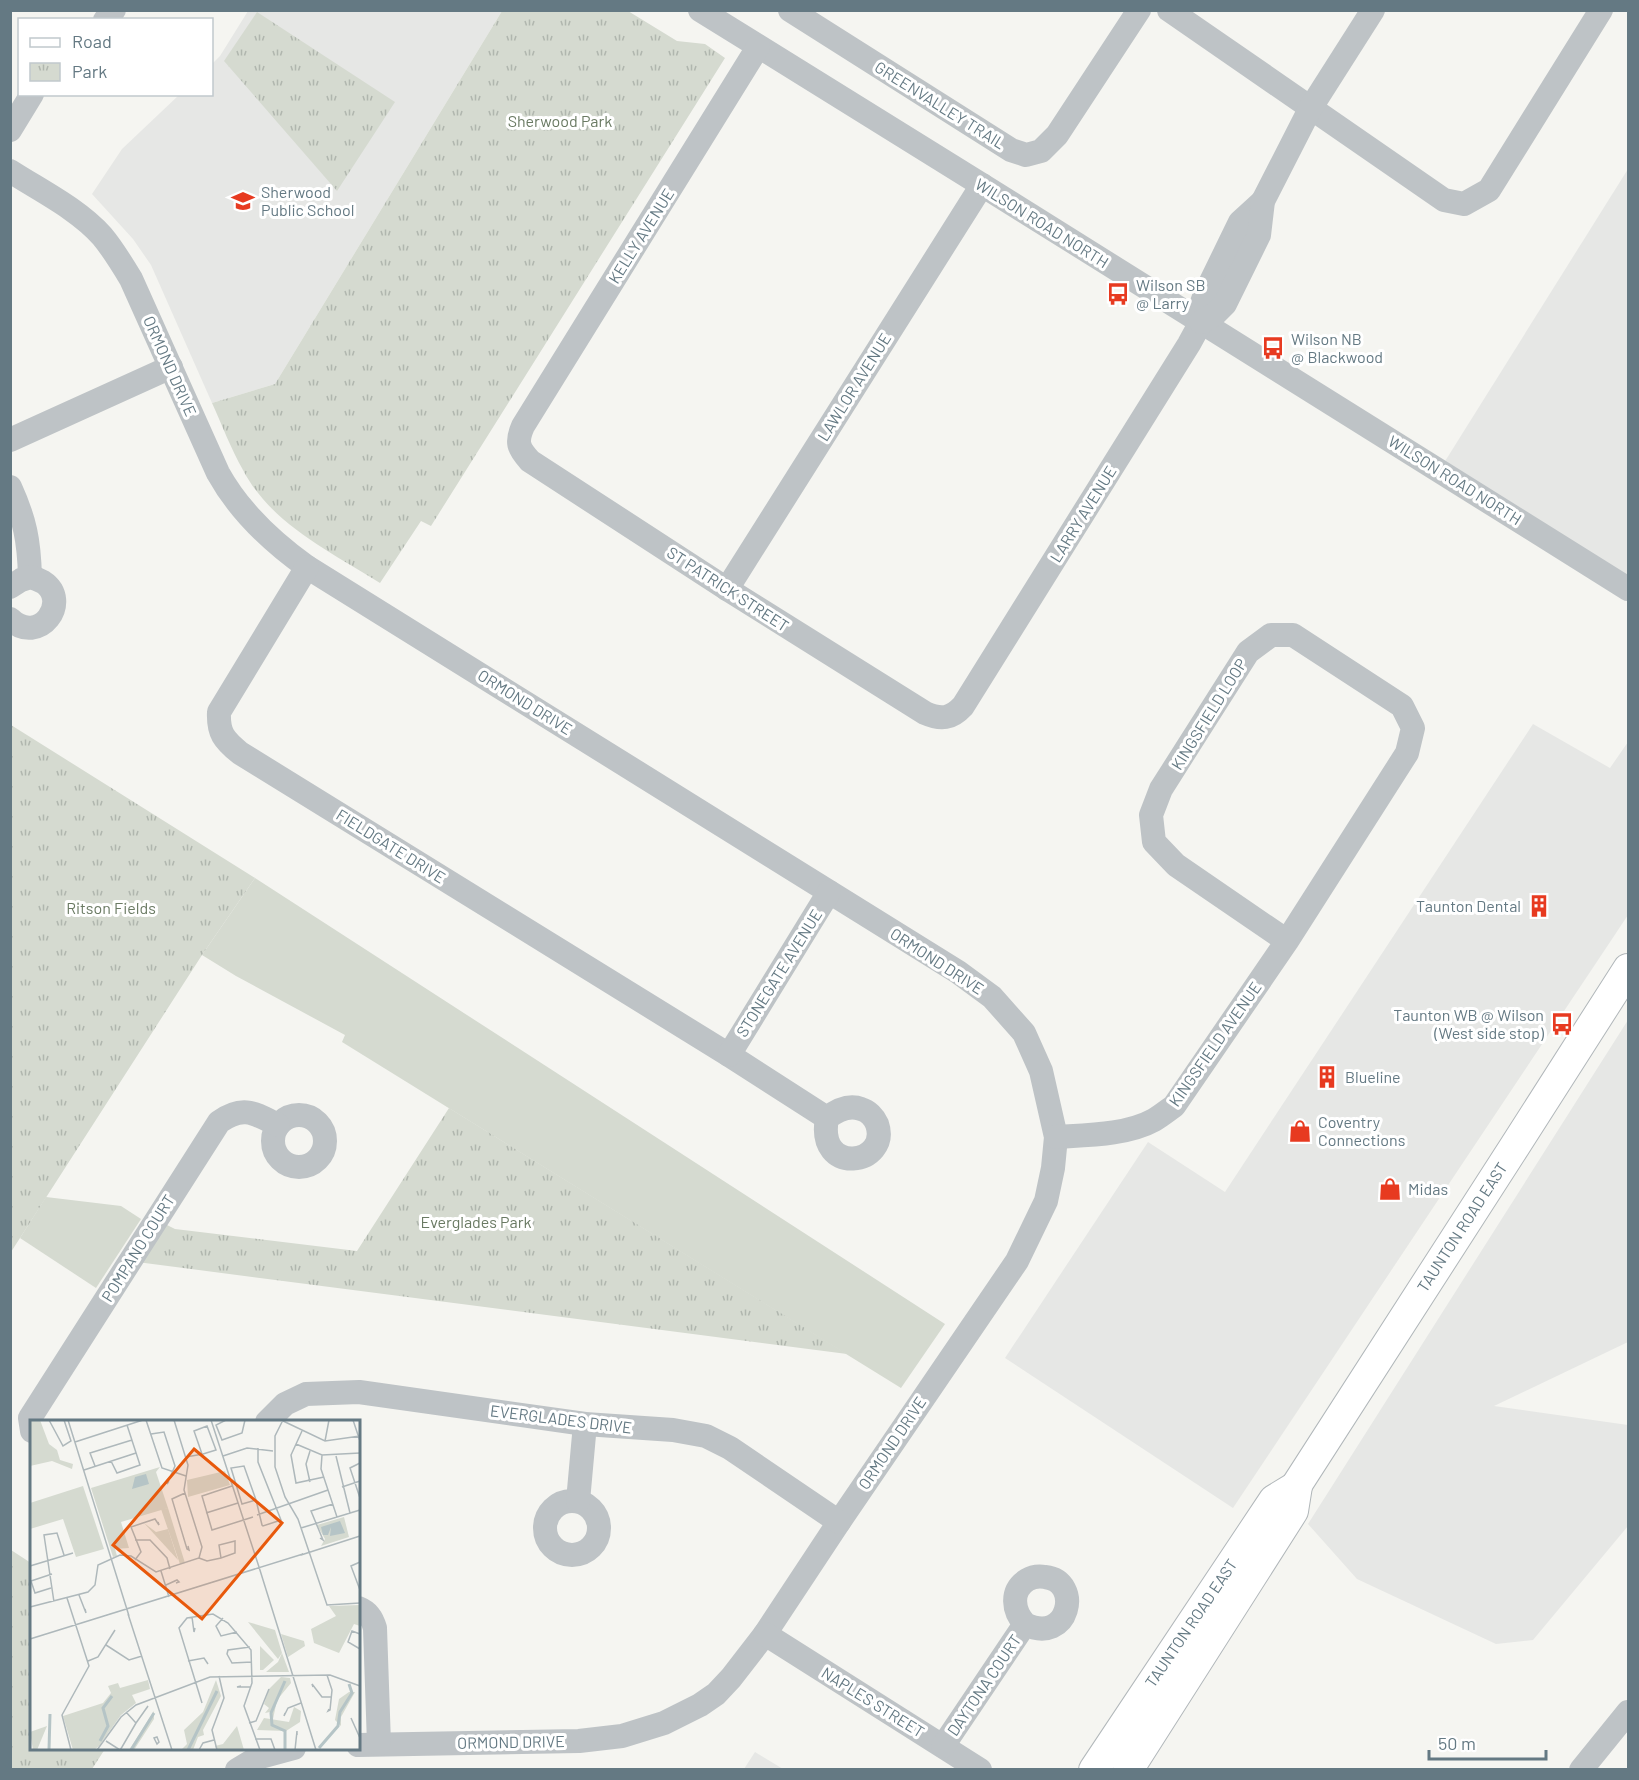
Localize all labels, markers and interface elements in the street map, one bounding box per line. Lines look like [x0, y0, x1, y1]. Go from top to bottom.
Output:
legend [18, 18, 213, 96]
text: Road [72, 30, 112, 52]
street label: GREENVALLEY TRAIL [872, 57, 1009, 152]
text: Park [72, 60, 107, 82]
park label: Sherwood Park [508, 111, 612, 130]
street label: WILSON ROAD NORTH [972, 174, 1112, 271]
place label: Sherwood Public School [261, 182, 354, 219]
street label: KELLY AVENUE [604, 185, 677, 287]
school or university icon: Sherwood Public School [230, 188, 256, 214]
place label: Wilson SB @ Larry [1136, 275, 1205, 312]
bus stop icon: Wilson SB @ Larry [1105, 281, 1131, 307]
street label: ORMOND DRIVE [140, 313, 201, 419]
street label: LAWLOR AVENUE [813, 329, 894, 444]
place label: Wilson NB @ Blackwood [1291, 329, 1383, 366]
bus stop icon: Wilson NB @ Blackwood [1260, 335, 1286, 361]
street label: WILSON ROAD NORTH [1385, 431, 1525, 528]
street label: LARRY AVENUE [1045, 462, 1120, 565]
street label: ST PATRICK STREET [664, 542, 793, 635]
street label: KINGSFIELD LOOP [1167, 655, 1250, 773]
street label: ORMOND DRIVE [475, 665, 576, 738]
street label: FIELDGATE DRIVE [333, 804, 449, 887]
building icon: Taunton Dental [1526, 893, 1552, 919]
place label: Taunton Dental [1416, 896, 1521, 915]
park label: Ritson Fields [66, 898, 156, 917]
street label: STONEGATE AVENUE [732, 905, 826, 1040]
street label: ORMOND DRIVE [887, 923, 988, 998]
street label: KINGSFIELD AVENUE [1164, 978, 1265, 1110]
place label: Taunton WB @ Wilson (West side stop) [1393, 1005, 1545, 1042]
bus stop icon: Taunton WB @ Wilson (West side stop) [1549, 1011, 1575, 1037]
building icon: Blueline [1314, 1064, 1340, 1090]
place label: Blueline [1345, 1067, 1401, 1086]
place label: Coventry Connections [1318, 1112, 1405, 1149]
shop icon: Coventry Connections [1287, 1118, 1313, 1144]
street label: TAUNTON ROAD EAST [1413, 1158, 1511, 1295]
shop icon: Midas [1377, 1176, 1403, 1202]
place label: Midas [1408, 1179, 1448, 1198]
street label: POMPANO COURT [97, 1191, 178, 1305]
park label: Everglades Park [420, 1212, 532, 1231]
street label: ORMOND DRIVE [854, 1393, 930, 1493]
street label: EVERGLADES DRIVE [489, 1400, 633, 1437]
inset map [30, 1420, 360, 1750]
street label: TAUNTON ROAD EAST [1141, 1555, 1241, 1691]
street label: DAYTONA COURT [943, 1630, 1024, 1739]
street label: NAPLES STREET [818, 1662, 928, 1741]
scale bar [1429, 1723, 1546, 1761]
street label: ORMOND DRIVE [457, 1731, 565, 1752]
text: 50 m [1438, 1732, 1476, 1754]

